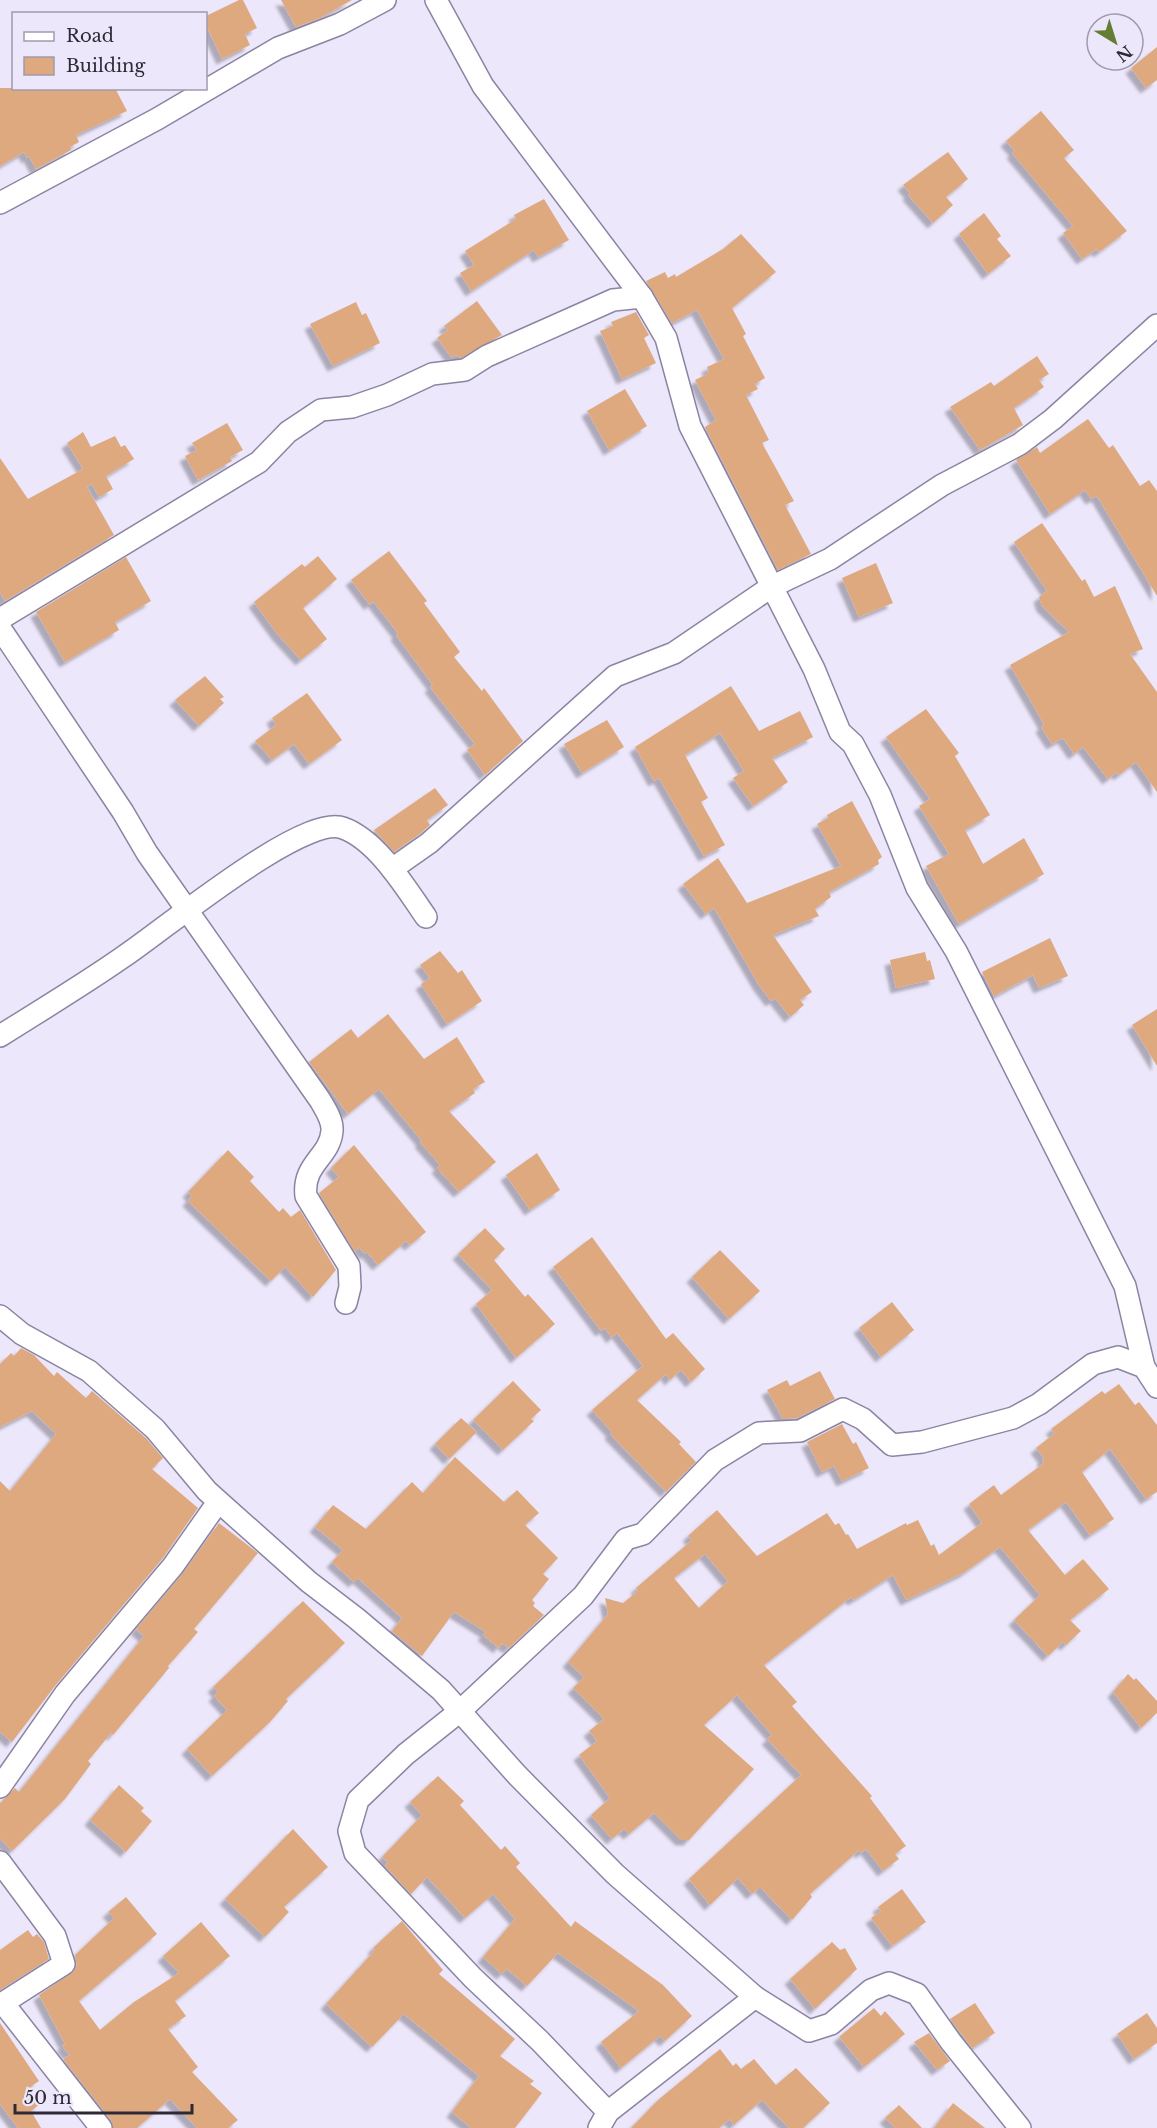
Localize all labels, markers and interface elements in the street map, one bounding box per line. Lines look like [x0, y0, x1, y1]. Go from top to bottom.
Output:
legend [12, 12, 207, 90]
north arrow [1085, 12, 1145, 72]
text: Road [66, 25, 114, 47]
text: N [1112, 41, 1136, 66]
text: Building [66, 55, 145, 77]
scale bar [15, 2077, 192, 2115]
text: 50 m [24, 2087, 72, 2109]

